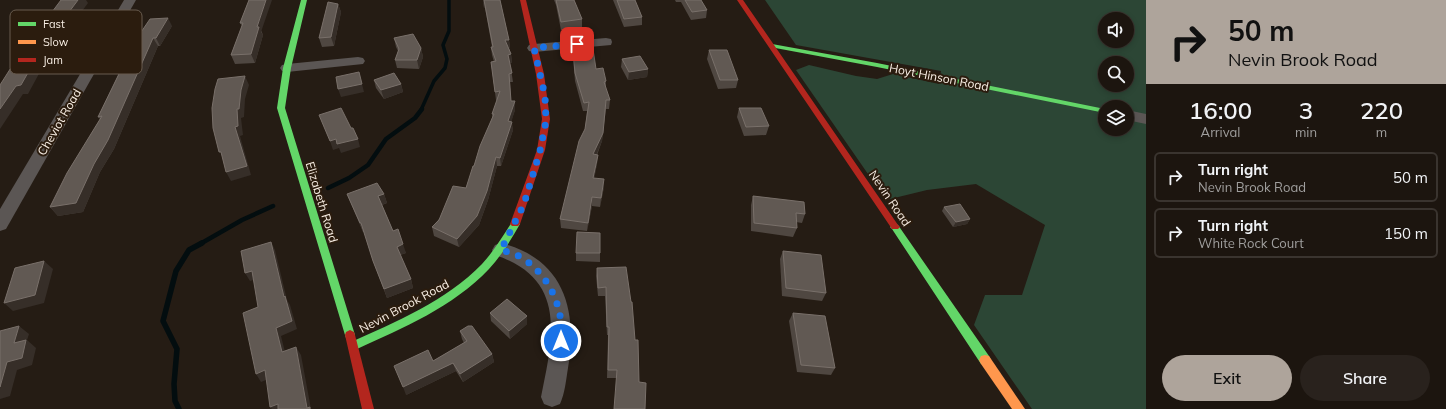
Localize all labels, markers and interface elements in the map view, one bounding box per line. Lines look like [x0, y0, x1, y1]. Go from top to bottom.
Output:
legend [10, 10, 142, 74]
map controls [1098, 12, 1134, 136]
button: sound [1098, 12, 1134, 48]
text: 50 m [1228, 13, 1294, 48]
icon: right [1162, 16, 1214, 68]
text: Fast [43, 17, 65, 31]
pin [560, 27, 594, 61]
icon: arrive [566, 33, 588, 55]
text: Slow [43, 35, 69, 49]
text: Nevin Brook Road [1228, 48, 1378, 71]
text: Jam [43, 53, 63, 67]
button: search [1098, 56, 1134, 92]
street label: Hoyt Hinson Road [888, 60, 990, 94]
street label: Cheviot Road [34, 86, 84, 158]
text: 16:00 [1189, 95, 1252, 125]
text: 3 [1299, 95, 1313, 125]
text: 220 [1360, 95, 1403, 125]
button: layers [1098, 100, 1134, 136]
text: Arrival [1201, 124, 1240, 140]
text: min [1295, 124, 1317, 140]
text: m [1376, 124, 1387, 140]
street label: Elizabeth Road [303, 160, 341, 244]
text: Turn right [1198, 160, 1268, 179]
icon: right [1164, 166, 1186, 188]
street label: Nevin Road [866, 167, 914, 229]
text: 50 m [1393, 168, 1428, 187]
text: Nevin Brook Road [1198, 179, 1306, 195]
text: Turn right [1198, 216, 1268, 235]
icon: right [1164, 222, 1186, 244]
text: 150 m [1384, 224, 1428, 243]
text: White Rock Court [1198, 235, 1304, 251]
street label: Nevin Brook Road [356, 276, 452, 336]
position arrow [540, 320, 582, 362]
button: Exit [1162, 355, 1292, 401]
button: Share [1300, 355, 1430, 401]

